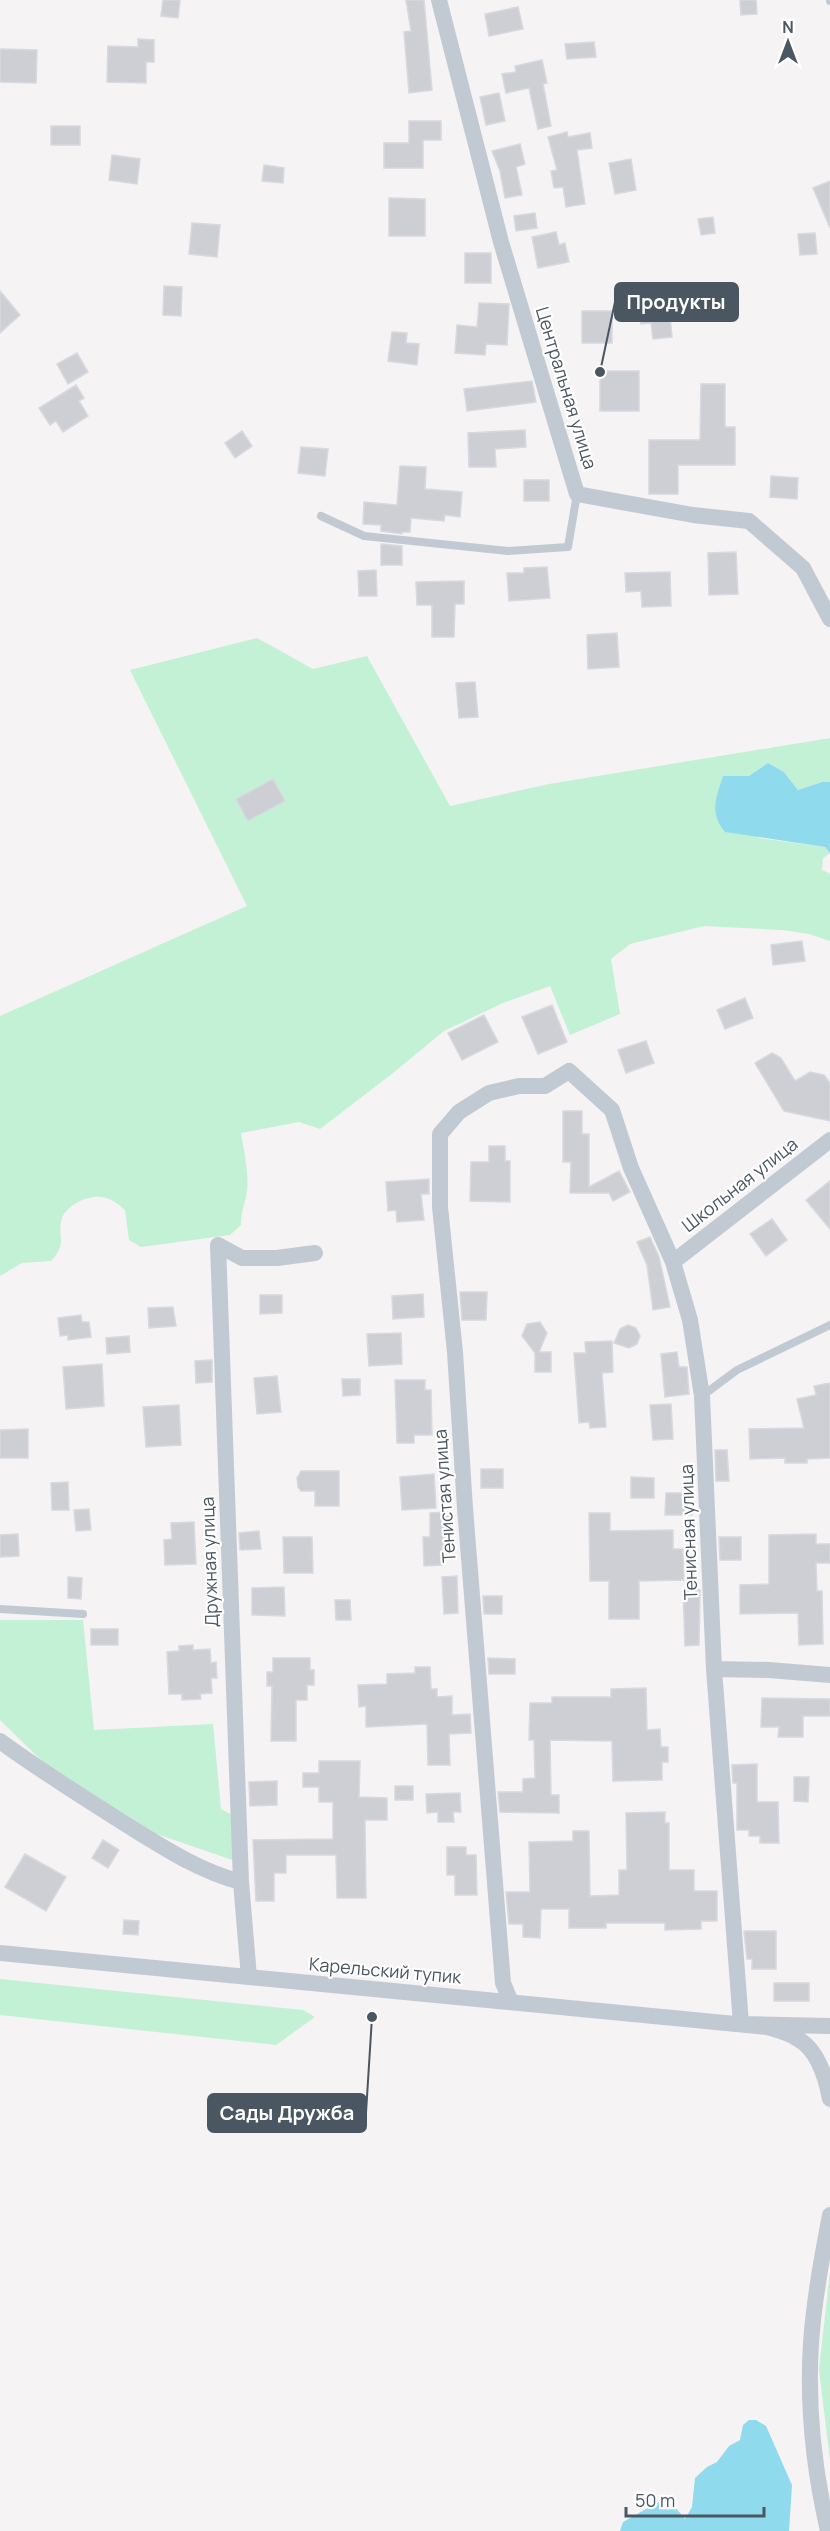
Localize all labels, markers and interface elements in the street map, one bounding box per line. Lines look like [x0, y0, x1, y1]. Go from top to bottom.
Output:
north arrow [758, 12, 818, 72]
text: N [782, 16, 794, 38]
callout: Продукты [615, 283, 738, 321]
text: Продукты [626, 288, 726, 315]
street label: Центральная улица [531, 304, 603, 472]
street label: Школьная улица [677, 1132, 802, 1237]
street label: Тенистая улица [427, 1429, 461, 1564]
street label: Тенисная улица [674, 1464, 702, 1600]
street label: Дружная улица [195, 1496, 223, 1628]
street label: Карельский тупик [308, 1951, 463, 1989]
callout: Сады Дружба [208, 2094, 366, 2132]
text: Сады Дружба [220, 2099, 354, 2126]
scale bar [626, 2480, 764, 2518]
text: 50 m [635, 2488, 675, 2512]

